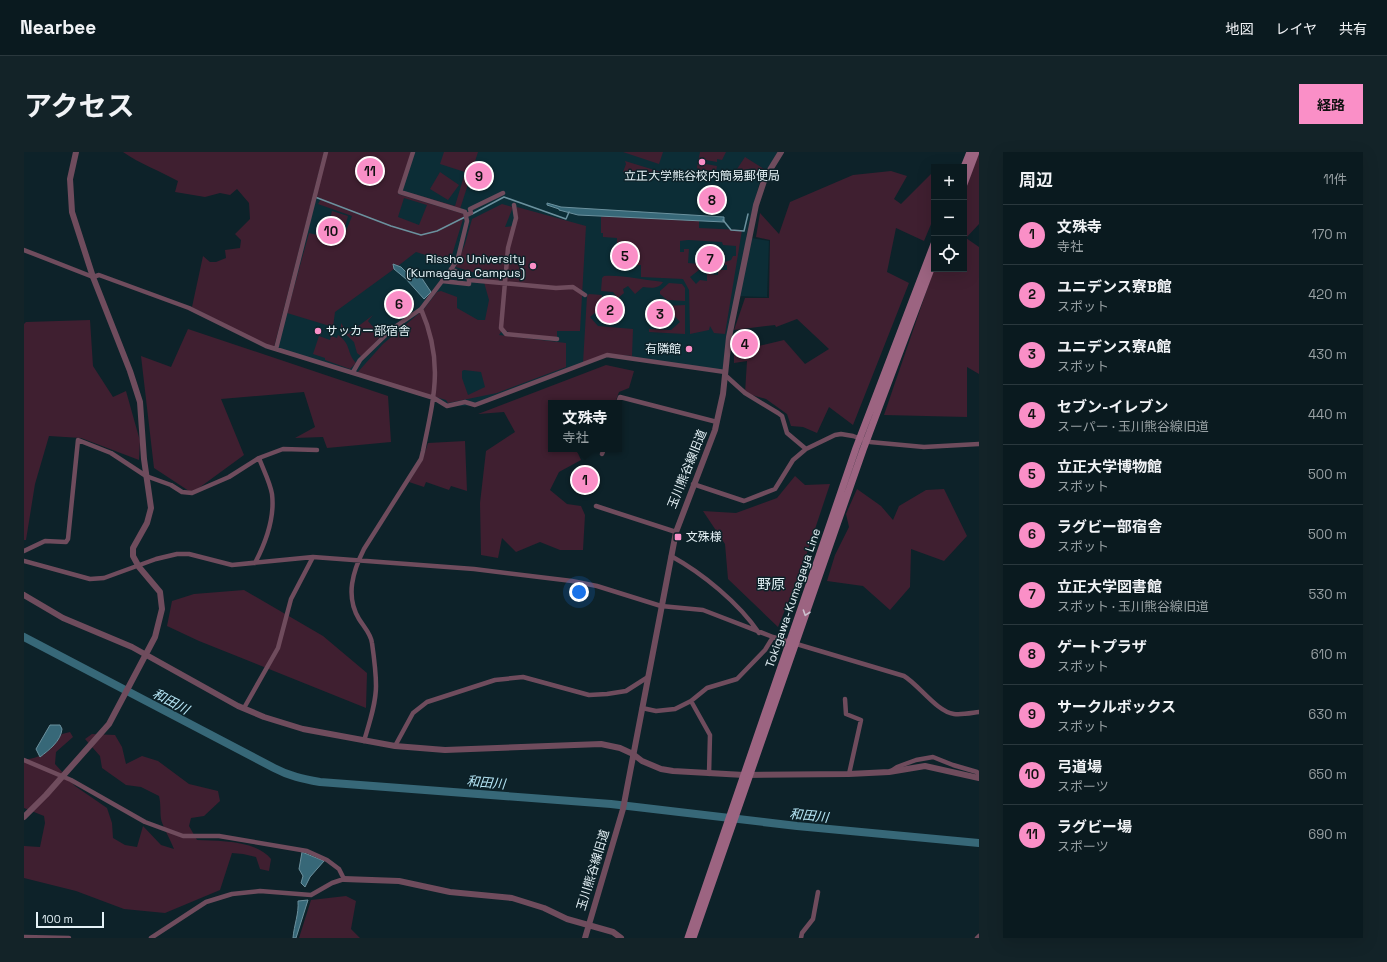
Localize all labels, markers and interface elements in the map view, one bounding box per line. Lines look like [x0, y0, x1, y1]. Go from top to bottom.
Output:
text: Nearbee [20, 15, 96, 40]
text: 地図 [1225, 20, 1253, 38]
text: レイヤ [1275, 20, 1317, 38]
text: 共有 [1339, 20, 1367, 38]
button: 経路 [1299, 84, 1363, 124]
text: アクセス [24, 88, 135, 124]
pin: 11 [357, 156, 383, 186]
marker: 立正大学熊谷校内簡易郵便局 [697, 157, 707, 167]
pin: 9 [466, 161, 492, 191]
map controls [931, 164, 967, 272]
button: + [931, 164, 967, 200]
place label: 立正大学熊谷校内簡易郵便局 [624, 168, 780, 184]
text: 周辺 [1019, 169, 1053, 191]
text: 11件 [1323, 171, 1347, 188]
pin: 8 [699, 185, 725, 215]
button: − [931, 200, 967, 236]
pin: 10 [318, 216, 344, 246]
text: 文殊寺 [1057, 217, 1102, 236]
text: 1 [1029, 226, 1035, 243]
text: 170 m [1311, 226, 1347, 243]
button: locate [931, 236, 967, 272]
text: 寺社 [1057, 238, 1083, 255]
pin: 5 [612, 241, 638, 271]
pin: 7 [697, 244, 723, 274]
place label: Rissho University (Kumagaya Campus) [406, 251, 525, 281]
marker: Rissho University (Kumagaya Campus) [528, 261, 538, 271]
text: ユニデンス寮B館 [1057, 277, 1172, 296]
text: 2 [1028, 286, 1036, 303]
text: 420 m [1308, 286, 1347, 303]
pin: 6 [386, 289, 412, 319]
pin: 2 [597, 295, 623, 325]
text: スポット [1057, 298, 1109, 315]
pin: 3 [647, 299, 673, 329]
place label: サッカー部宿舎 [326, 323, 410, 339]
marker: サッカー部宿舎 [313, 326, 323, 336]
pin: 4 [732, 329, 758, 359]
text: ユニデンス寮A館 [1057, 337, 1171, 356]
place label: 有隣館 [645, 341, 681, 357]
marker: 有隣館 [684, 344, 694, 354]
text: 3 [1028, 346, 1036, 363]
text: 430 m [1308, 346, 1347, 363]
text: スポット [1057, 358, 1109, 375]
text: セブン-イレブン [1057, 397, 1168, 416]
popup [548, 400, 622, 452]
text: 4 [1028, 406, 1036, 423]
text: 440 m [1308, 406, 1347, 423]
text: 文殊寺 [562, 408, 608, 427]
text: スーパー · 玉川熊谷線旧道 [1057, 418, 1209, 435]
street label: 玉川熊谷線旧道 [664, 427, 710, 511]
text: 寺社 [562, 429, 589, 446]
text: 立正大学博物館 [1057, 457, 1162, 476]
pin: 1 [572, 465, 598, 495]
text: 5 [1028, 466, 1036, 483]
text: 500 m [1308, 466, 1347, 483]
text: スポット [1057, 478, 1109, 495]
text: ラグビー部宿舎 [1057, 517, 1162, 536]
street label: Tokigawa-Kumagaya Line [762, 526, 824, 670]
text: 6 [1028, 526, 1036, 543]
text: 500 m [1308, 526, 1347, 543]
place label: 文殊様 [686, 529, 722, 545]
marker: 文殊様 [673, 532, 683, 542]
text: スポット [1057, 538, 1109, 555]
district label: 野原 [757, 575, 785, 593]
text: 立正大学図書館 [1057, 577, 1162, 596]
your location [569, 582, 589, 602]
text: 7 [1028, 586, 1036, 603]
text: 530 m [1309, 586, 1347, 603]
text: スポット · 玉川熊谷線旧道 [1057, 598, 1209, 615]
one-way arrow [803, 610, 811, 617]
text: ゲートプラザ [1057, 637, 1147, 656]
text: 8 [1028, 646, 1036, 663]
text: 610 m [1311, 646, 1347, 663]
text: スポット [1057, 658, 1109, 675]
water label: 和田川 [150, 685, 194, 719]
text: サークルボックス [1057, 697, 1176, 716]
text: 9 [1028, 706, 1036, 723]
text: 630 m [1308, 706, 1347, 723]
text: スポット [1057, 718, 1109, 735]
text: 弓道場 [1057, 757, 1102, 776]
text: 10 [1025, 766, 1039, 783]
text: 650 m [1308, 766, 1347, 783]
water label: 和田川 [466, 772, 508, 793]
text: スポーツ [1057, 778, 1109, 795]
water label: 和田川 [789, 805, 831, 826]
text: ラグビー場 [1057, 817, 1132, 836]
text: 11 [1026, 826, 1038, 843]
text: 690 m [1308, 826, 1347, 843]
street label: 玉川熊谷線旧道 [573, 827, 613, 913]
text: スポーツ [1057, 838, 1109, 855]
scale bar [36, 910, 104, 929]
text: 100 m [42, 912, 73, 926]

